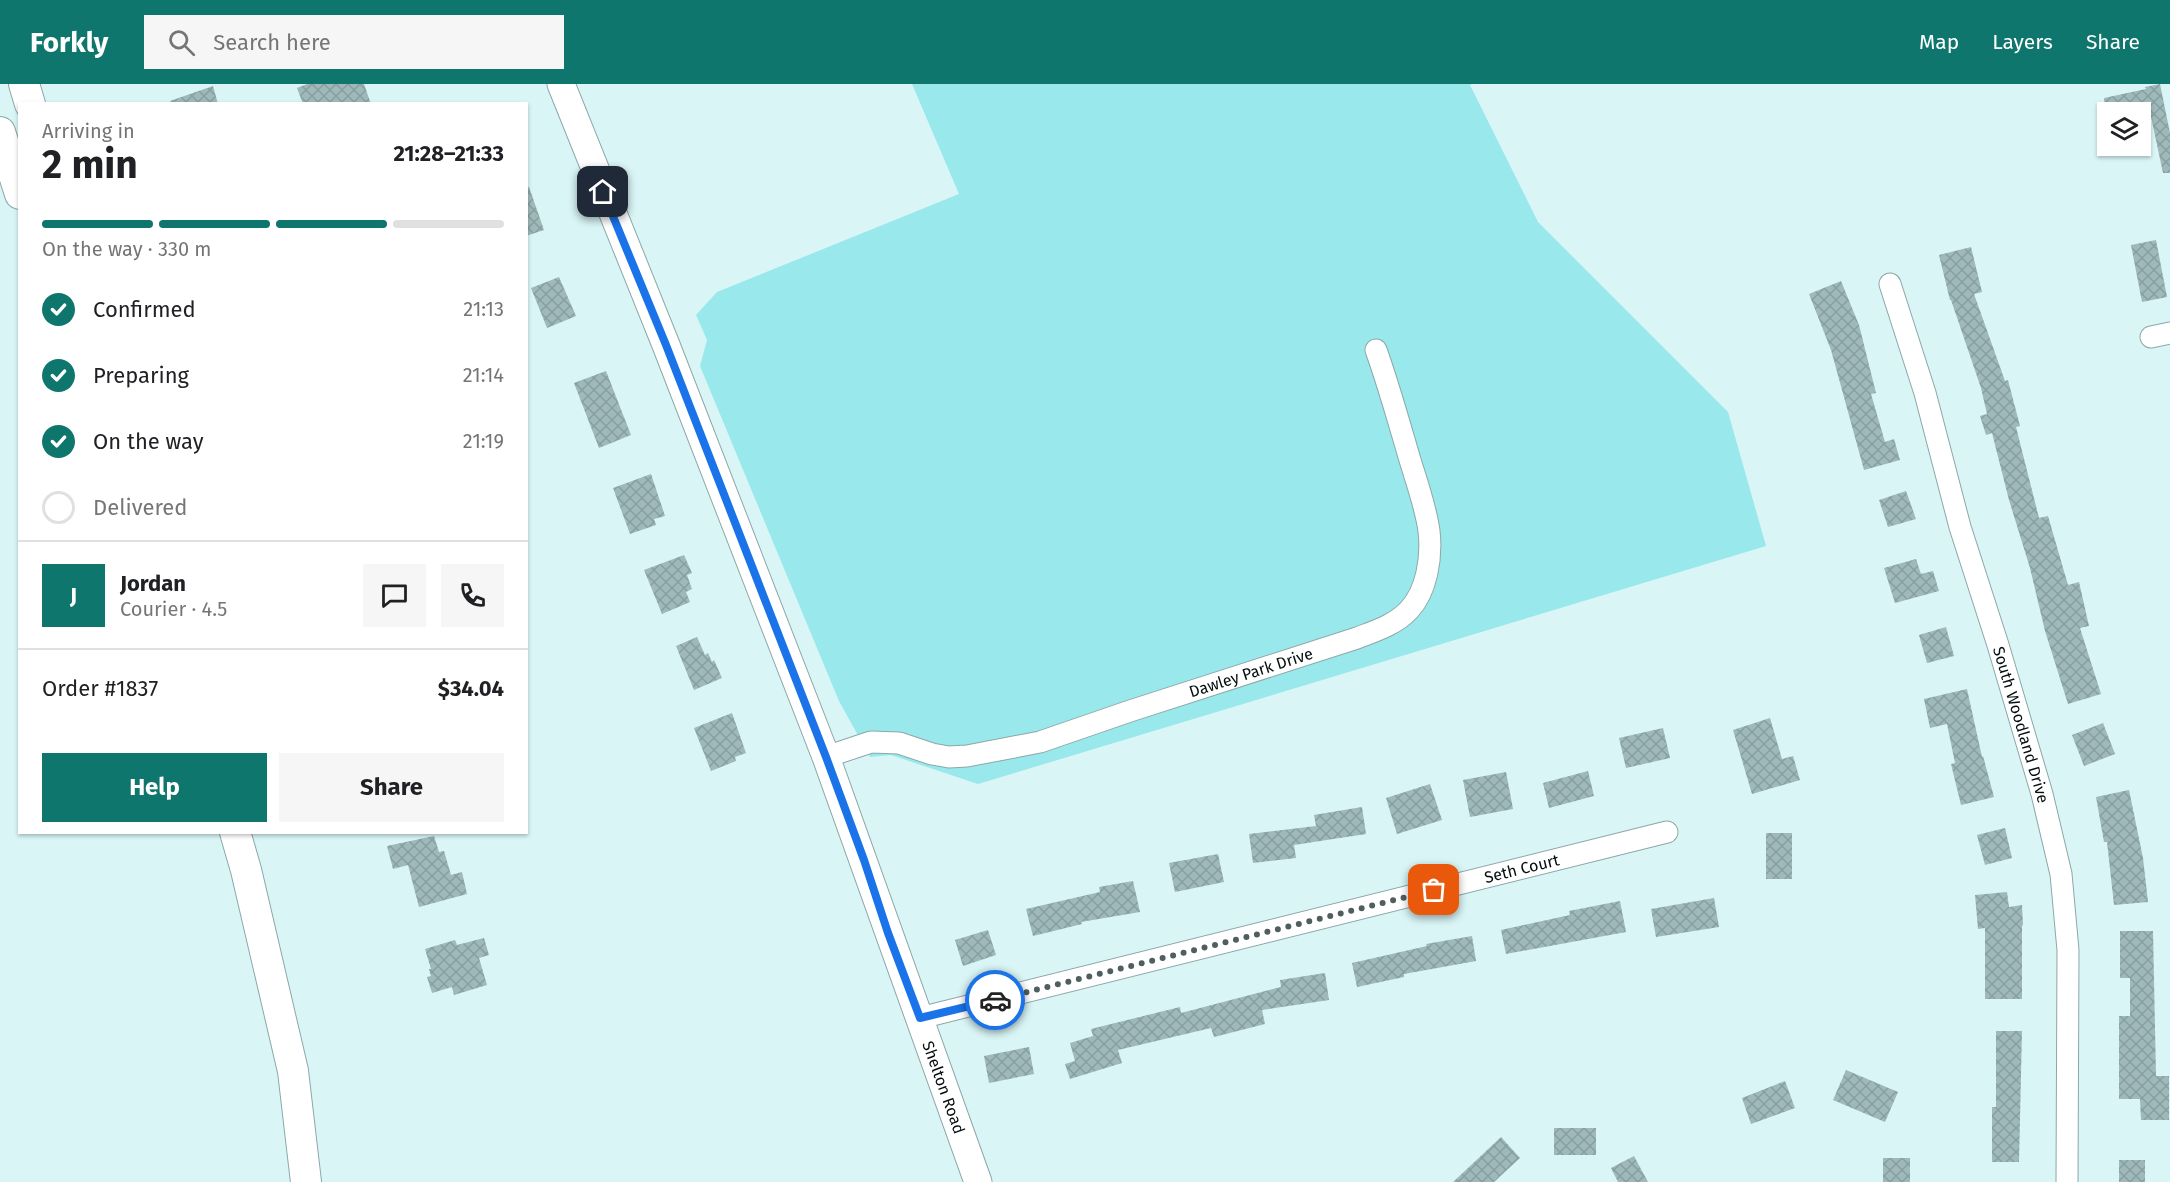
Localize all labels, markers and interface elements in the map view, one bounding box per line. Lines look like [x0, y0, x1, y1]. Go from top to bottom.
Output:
search box [144, 15, 564, 69]
text: Forkly [30, 26, 108, 59]
icon: search [165, 26, 198, 59]
text: Search here [213, 29, 331, 56]
text: Map [1919, 29, 1959, 55]
text: Layers [1992, 29, 2053, 55]
text: Share [2086, 29, 2140, 55]
map controls [2097, 102, 2151, 156]
button: layers [2097, 102, 2151, 156]
text: Arriving in [42, 119, 135, 143]
text: 21:28–21:33 [393, 140, 504, 167]
text: 2 min [42, 142, 138, 188]
pin [577, 166, 628, 217]
icon: home [586, 175, 619, 208]
text: On the way · 330 m [42, 237, 211, 261]
icon: check [42, 293, 75, 326]
text: Confirmed [93, 296, 196, 323]
text: 21:13 [463, 297, 504, 321]
icon: check [42, 359, 75, 392]
text: Preparing [93, 362, 189, 389]
text: 21:14 [463, 363, 504, 387]
icon: check [42, 425, 75, 458]
text: On the way [93, 428, 204, 455]
text: 21:19 [463, 429, 504, 453]
text: Delivered [93, 494, 188, 521]
button: chat [363, 564, 426, 627]
button: phone [441, 564, 504, 627]
text: Jordan [120, 570, 186, 597]
text: J [70, 582, 77, 609]
text: Courier · 4.5 [120, 597, 227, 621]
street label: Dawley Park Drive [1187, 643, 1315, 701]
street label: South Woodland Drive [1989, 644, 2053, 805]
text: Order #1837 [42, 675, 158, 702]
text: $34.04 [438, 675, 504, 702]
button: Help [42, 753, 267, 822]
button: Share [279, 753, 504, 822]
street label: Seth Court [1482, 850, 1561, 887]
pin [1408, 864, 1459, 915]
icon: bag [1417, 873, 1450, 906]
courier [965, 970, 1025, 1030]
icon: car [979, 984, 1012, 1017]
street label: Shelton Road [919, 1038, 969, 1136]

